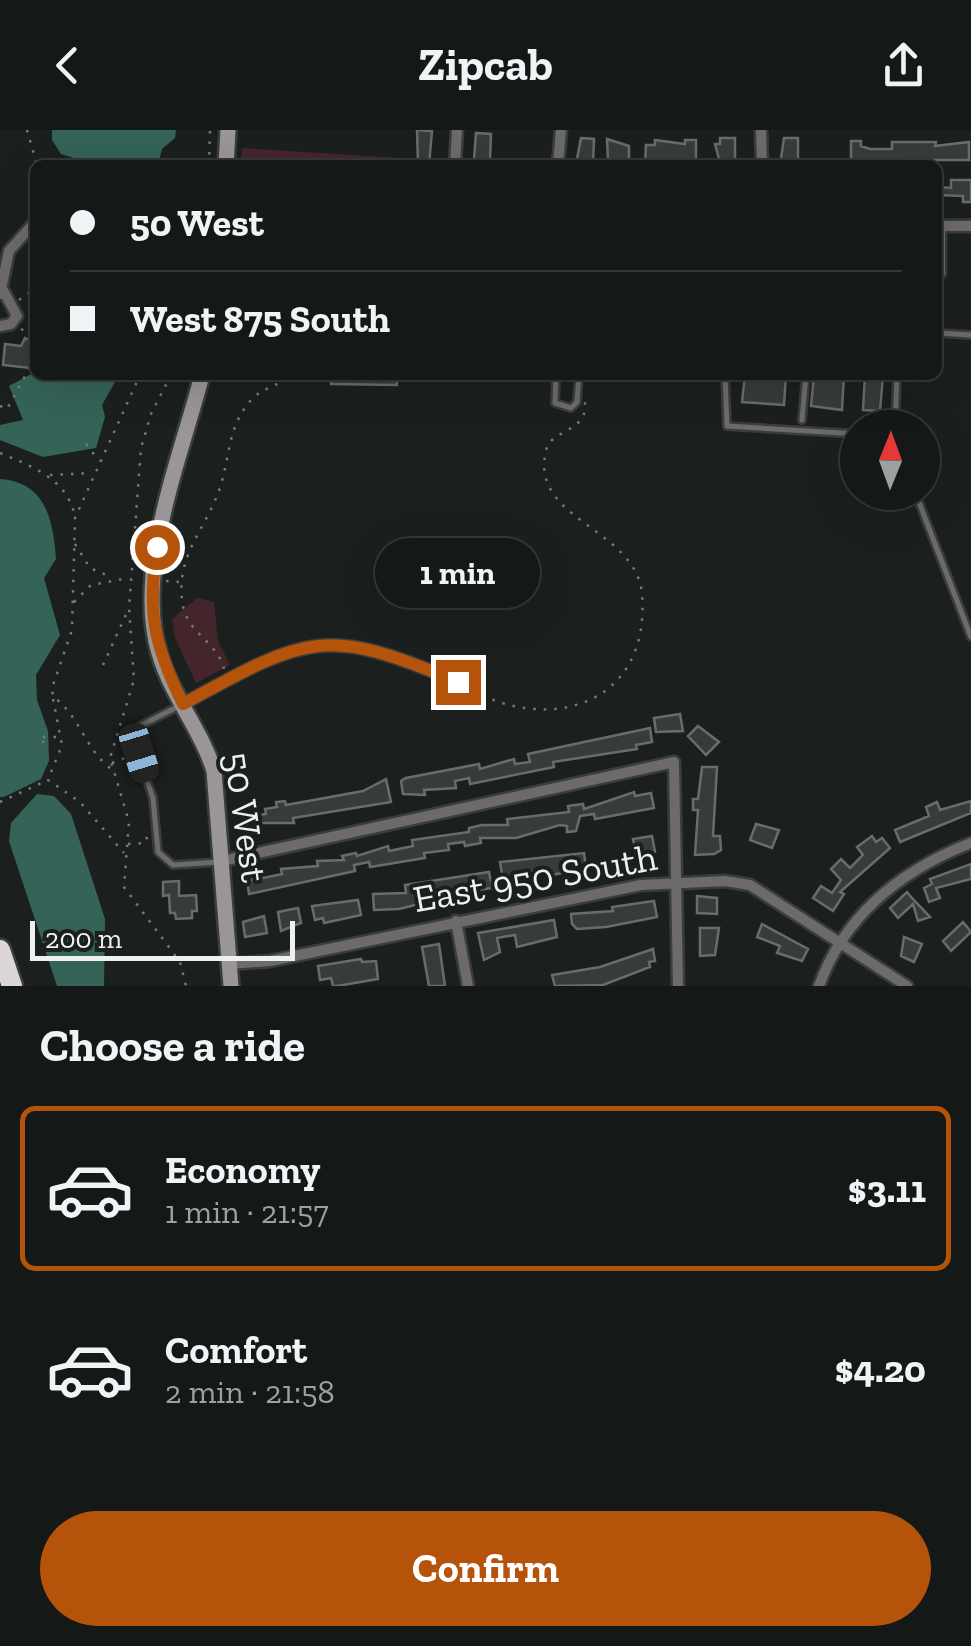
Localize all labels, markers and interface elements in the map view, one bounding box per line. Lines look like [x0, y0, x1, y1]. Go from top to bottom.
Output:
icon: back [40, 38, 95, 93]
text: Zipcab [418, 38, 553, 92]
icon: share [876, 38, 931, 93]
text: 50 West [130, 200, 264, 246]
text: West 875 South [130, 296, 390, 342]
north arrow [840, 410, 940, 510]
map controls [840, 410, 940, 510]
route start [135, 525, 180, 570]
callout: 1 min [376, 537, 540, 607]
text: 1 min [420, 554, 495, 592]
route end [436, 660, 481, 705]
car [116, 720, 162, 786]
street label: 50 West [214, 749, 278, 885]
street label: East 950 South [410, 834, 660, 922]
scale bar [30, 916, 295, 960]
text: 200 m [45, 922, 122, 955]
text: Choose a ride [40, 1019, 305, 1073]
icon: car [45, 1144, 135, 1234]
text: Economy [165, 1147, 320, 1193]
text: $3.11 [848, 1166, 926, 1212]
text: 1 min · 21:57 [165, 1193, 328, 1231]
icon: car [45, 1324, 135, 1414]
text: Comfort [165, 1327, 307, 1373]
text: $4.20 [835, 1346, 926, 1392]
text: 2 min · 21:58 [165, 1373, 335, 1411]
button: Confirm [40, 1511, 931, 1626]

